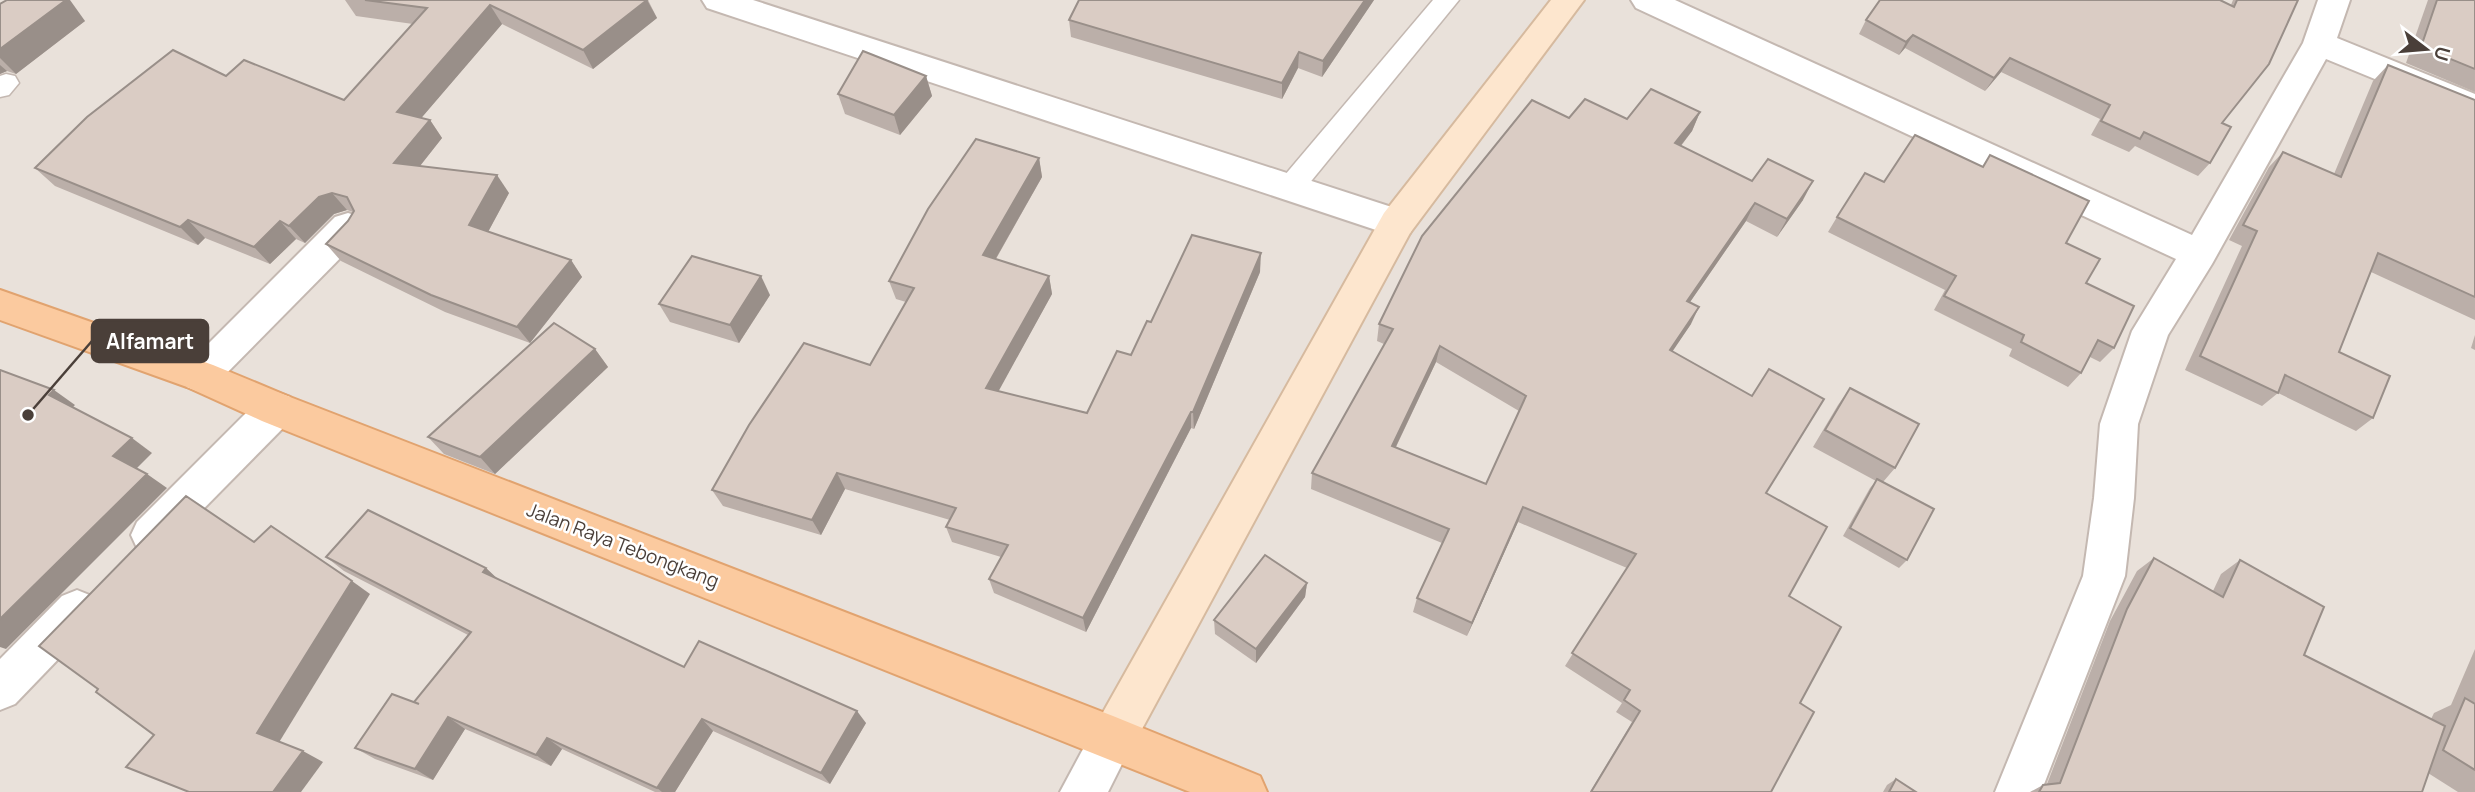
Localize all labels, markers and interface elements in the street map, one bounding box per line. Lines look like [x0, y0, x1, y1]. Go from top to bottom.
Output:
north arrow [2391, 14, 2461, 84]
text: U [2428, 44, 2457, 64]
callout: Alfamart [92, 320, 208, 362]
text: Alfamart [106, 327, 194, 355]
street label: Jalan Raya Tebongkang [523, 496, 723, 594]

